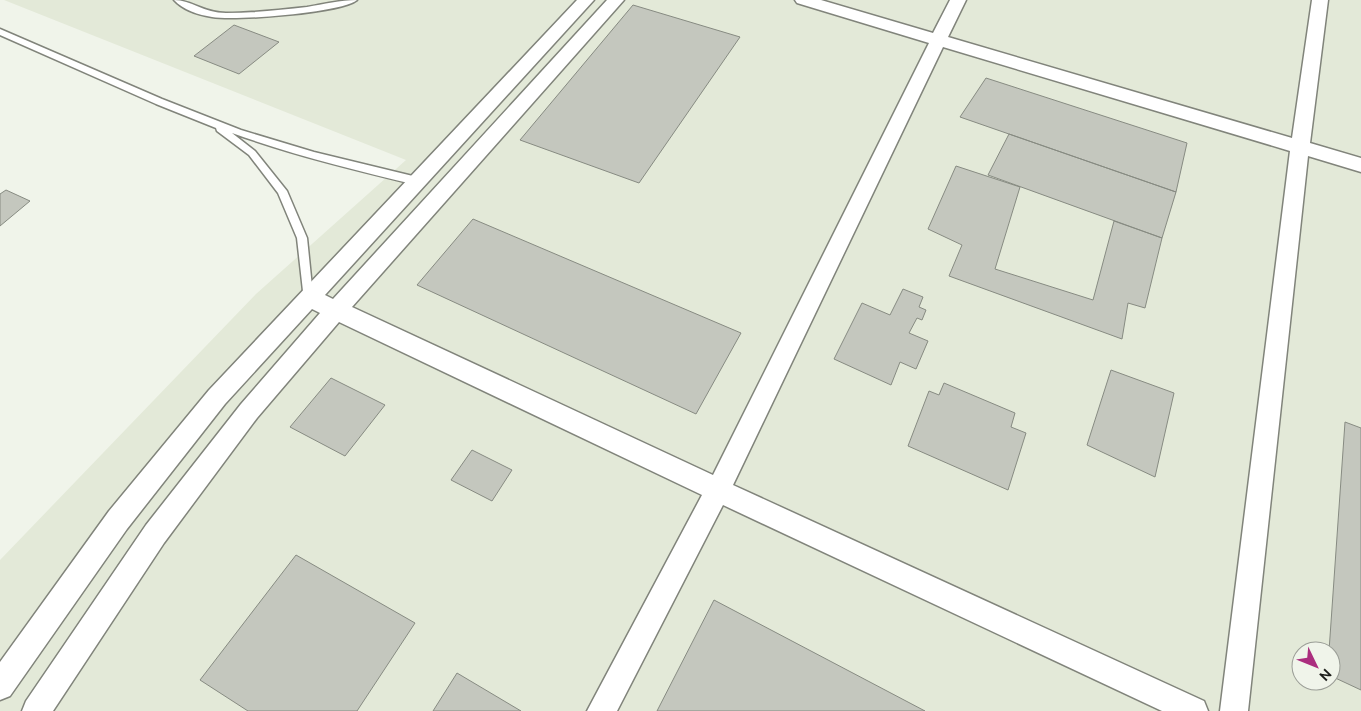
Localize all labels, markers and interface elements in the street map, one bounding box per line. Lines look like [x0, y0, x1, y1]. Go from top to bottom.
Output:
north arrow [1291, 641, 1341, 691]
text: N [1316, 666, 1335, 684]

